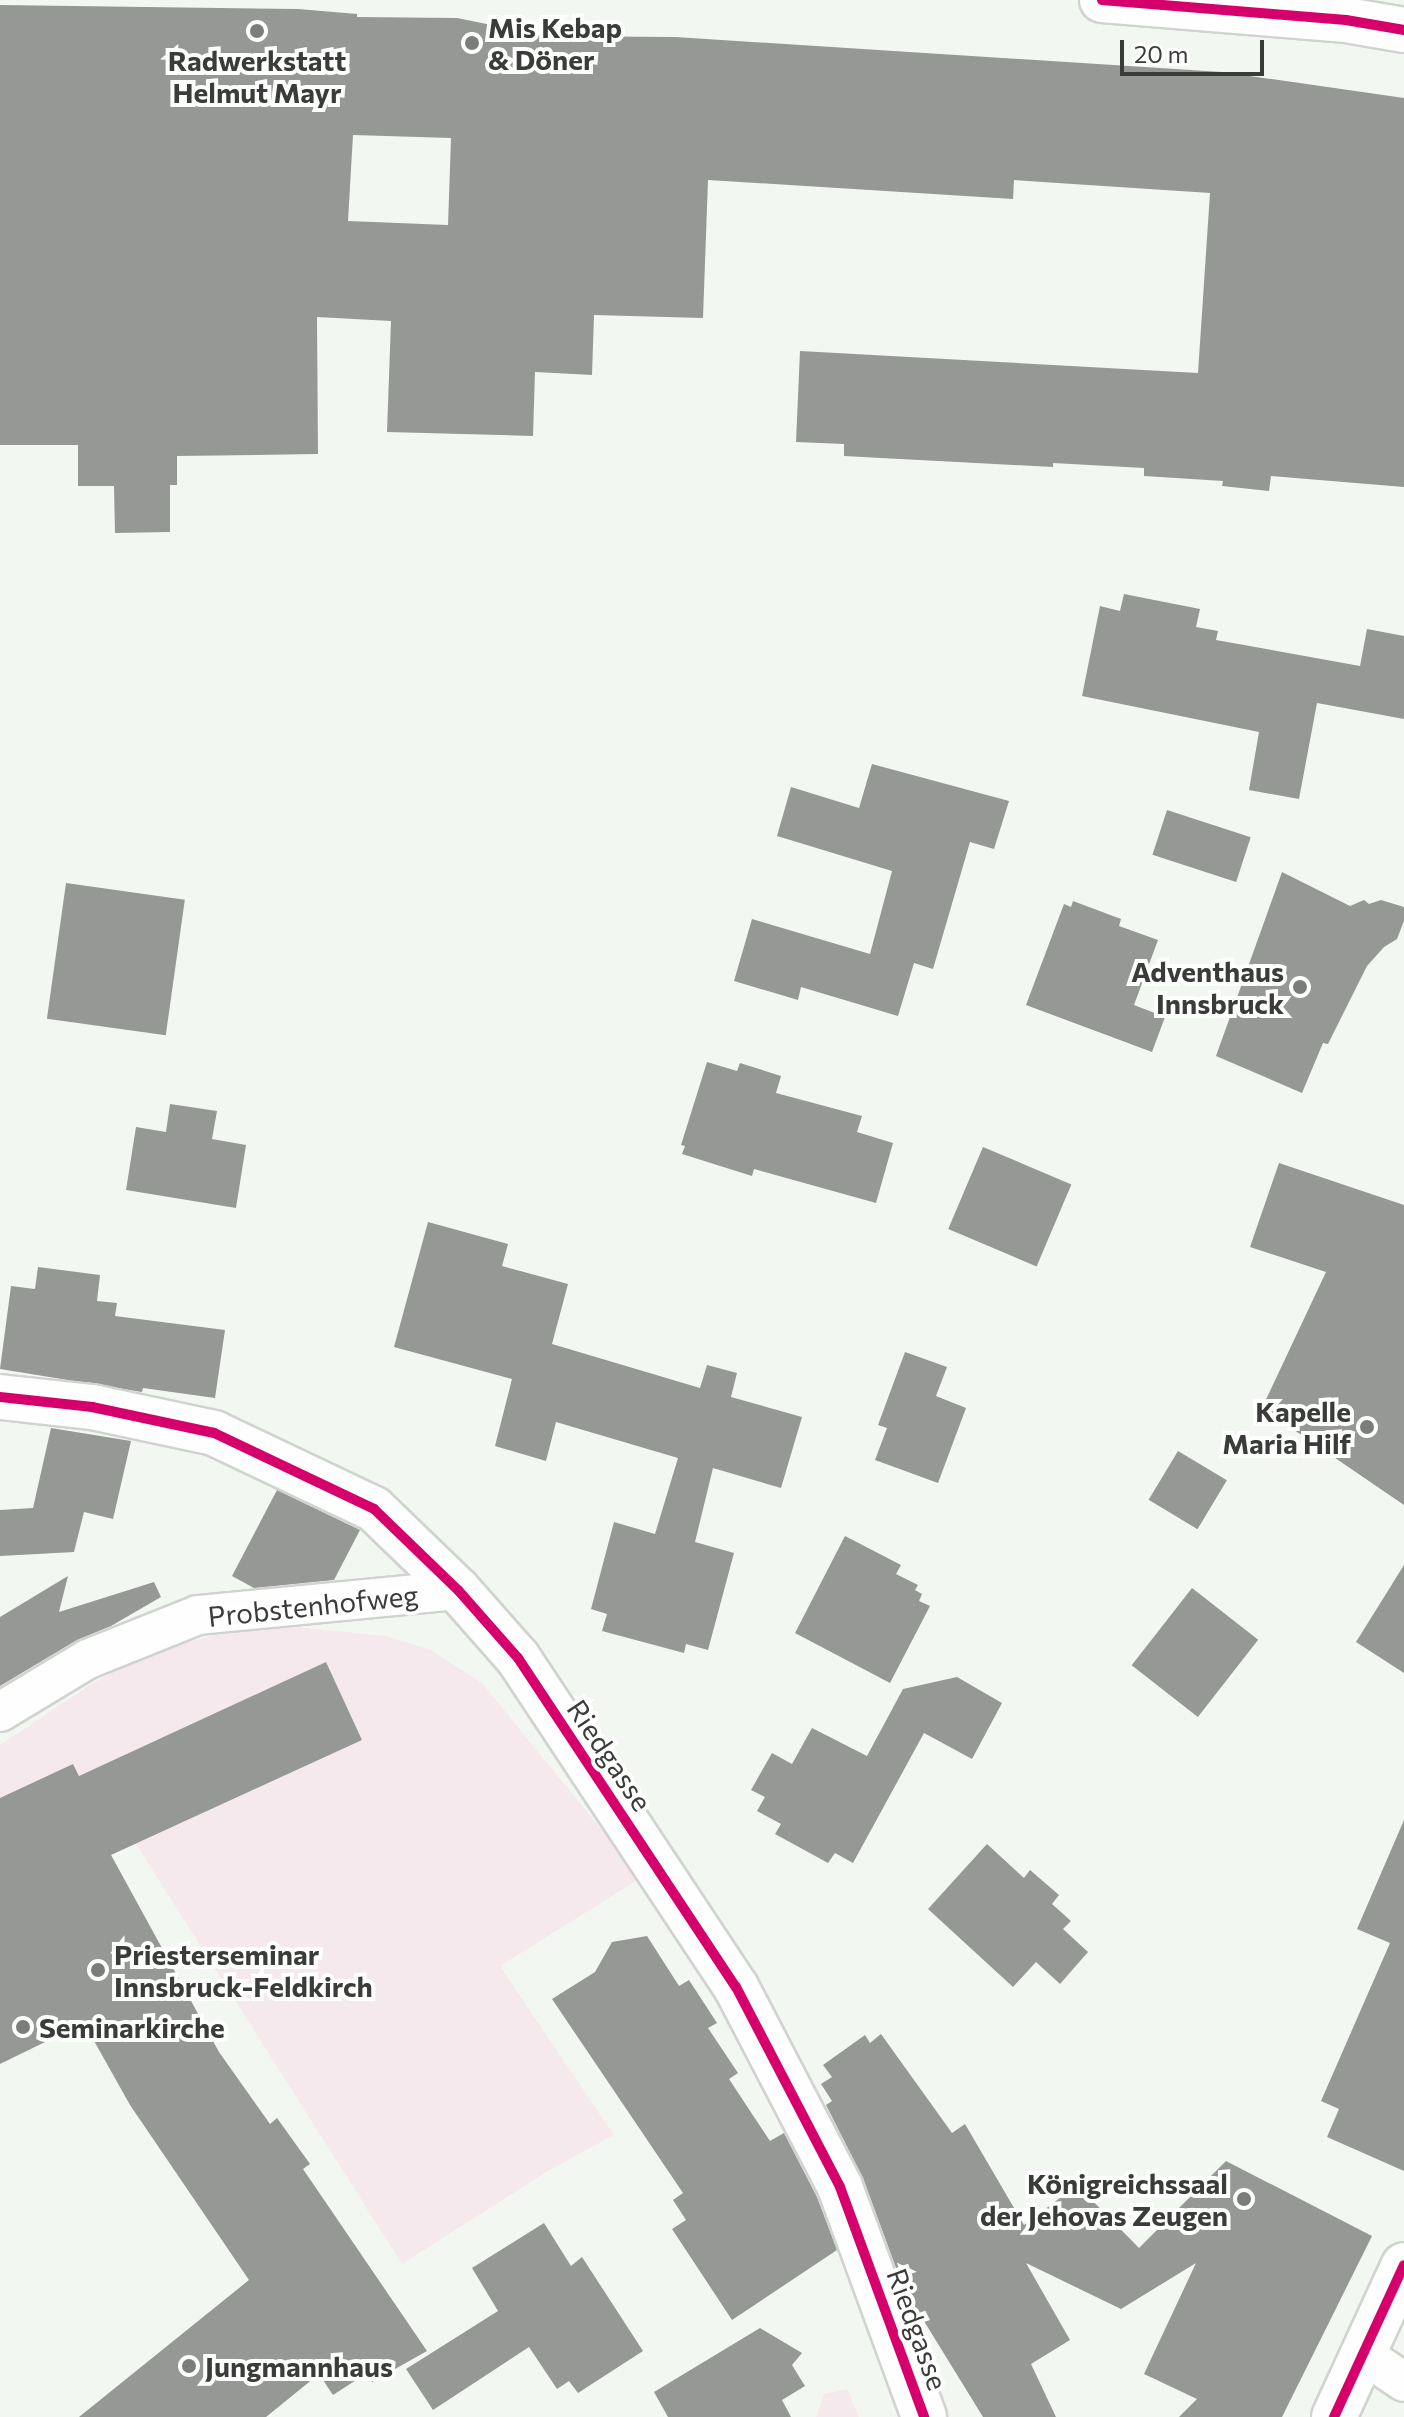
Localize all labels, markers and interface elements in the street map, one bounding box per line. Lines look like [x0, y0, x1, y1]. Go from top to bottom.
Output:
place label: Mis Kebap & Döner [488, 10, 622, 76]
marker: Radwerkstatt Helmut Mayr [248, 22, 266, 40]
scale bar [1124, 24, 1268, 74]
marker: Mis Kebap & Döner [463, 34, 481, 52]
text: 20 m [1134, 39, 1188, 68]
place label: Radwerkstatt Helmut Mayr [168, 43, 346, 109]
place label: Adventhaus Innsbruck [1131, 954, 1284, 1020]
marker: Adventhaus Innsbruck [1291, 978, 1309, 996]
place label: Kapelle Maria Hilf [1222, 1394, 1351, 1460]
marker: Kapelle Maria Hilf [1358, 1418, 1376, 1436]
street label: Probstenhofweg [206, 1577, 420, 1633]
street label: Riedgasse [561, 1693, 659, 1817]
place label: Priesterseminar Innsbruck-Feldkirch [114, 1937, 373, 2003]
marker: Priesterseminar Innsbruck-Feldkirch [89, 1961, 107, 1979]
place label: Seminarkirche [39, 2010, 225, 2044]
marker: Seminarkirche [14, 2018, 32, 2036]
place label: Königreichssaal der Jehovas Zeugen [980, 2166, 1228, 2232]
marker: Königreichssaal der Jehovas Zeugen [1235, 2190, 1253, 2208]
street label: Riedgasse [881, 2264, 955, 2394]
place label: Jungmannhaus [205, 2349, 393, 2383]
marker: Jungmannhaus [180, 2357, 198, 2375]

